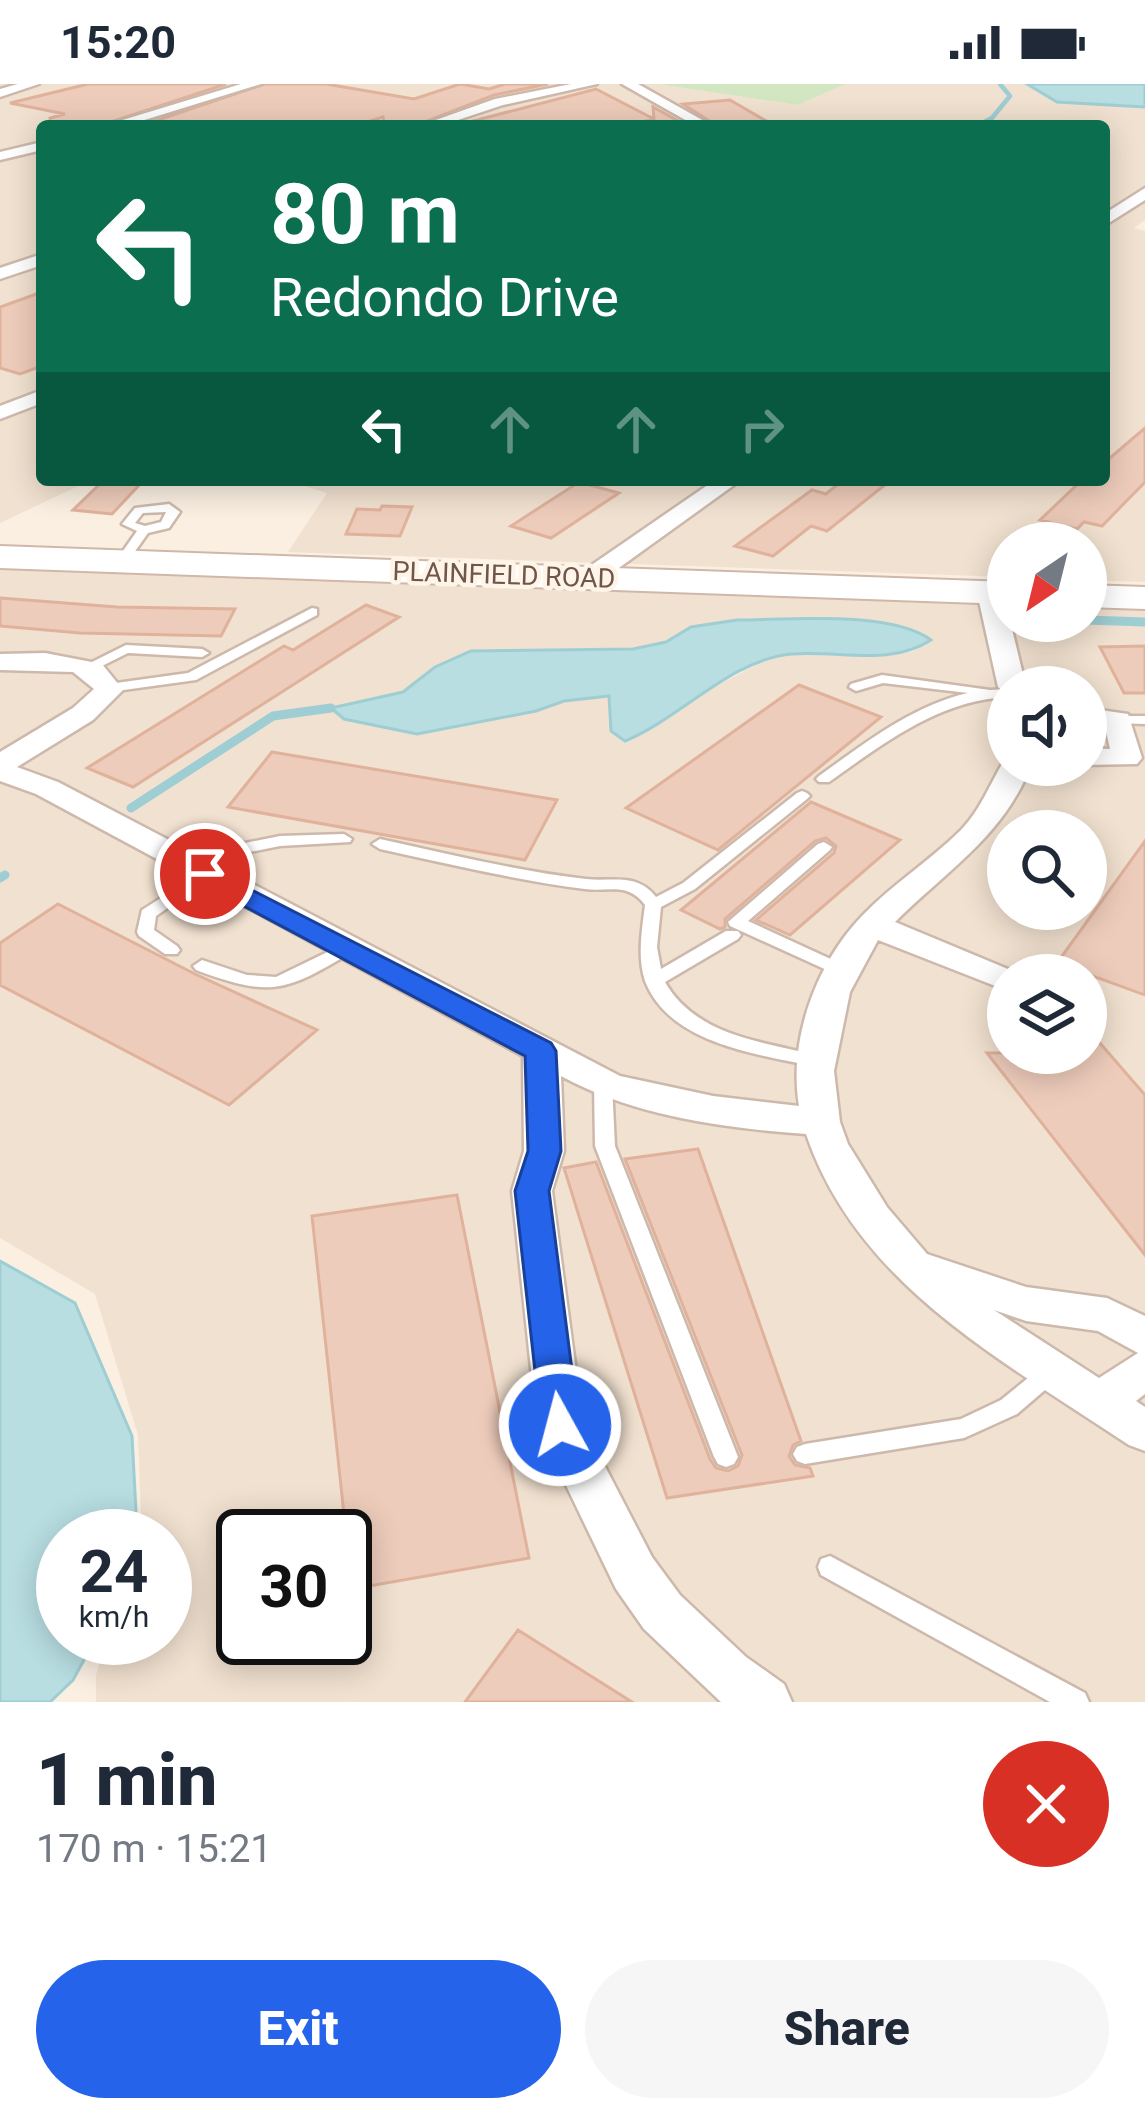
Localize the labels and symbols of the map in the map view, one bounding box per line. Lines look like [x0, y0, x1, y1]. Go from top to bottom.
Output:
north arrow [987, 522, 1107, 642]
street label: PLAINFIELD ROAD [392, 555, 616, 595]
pin [154, 823, 256, 925]
position arrow [497, 1362, 623, 1488]
speed limit sign: 30 [216, 1509, 372, 1665]

